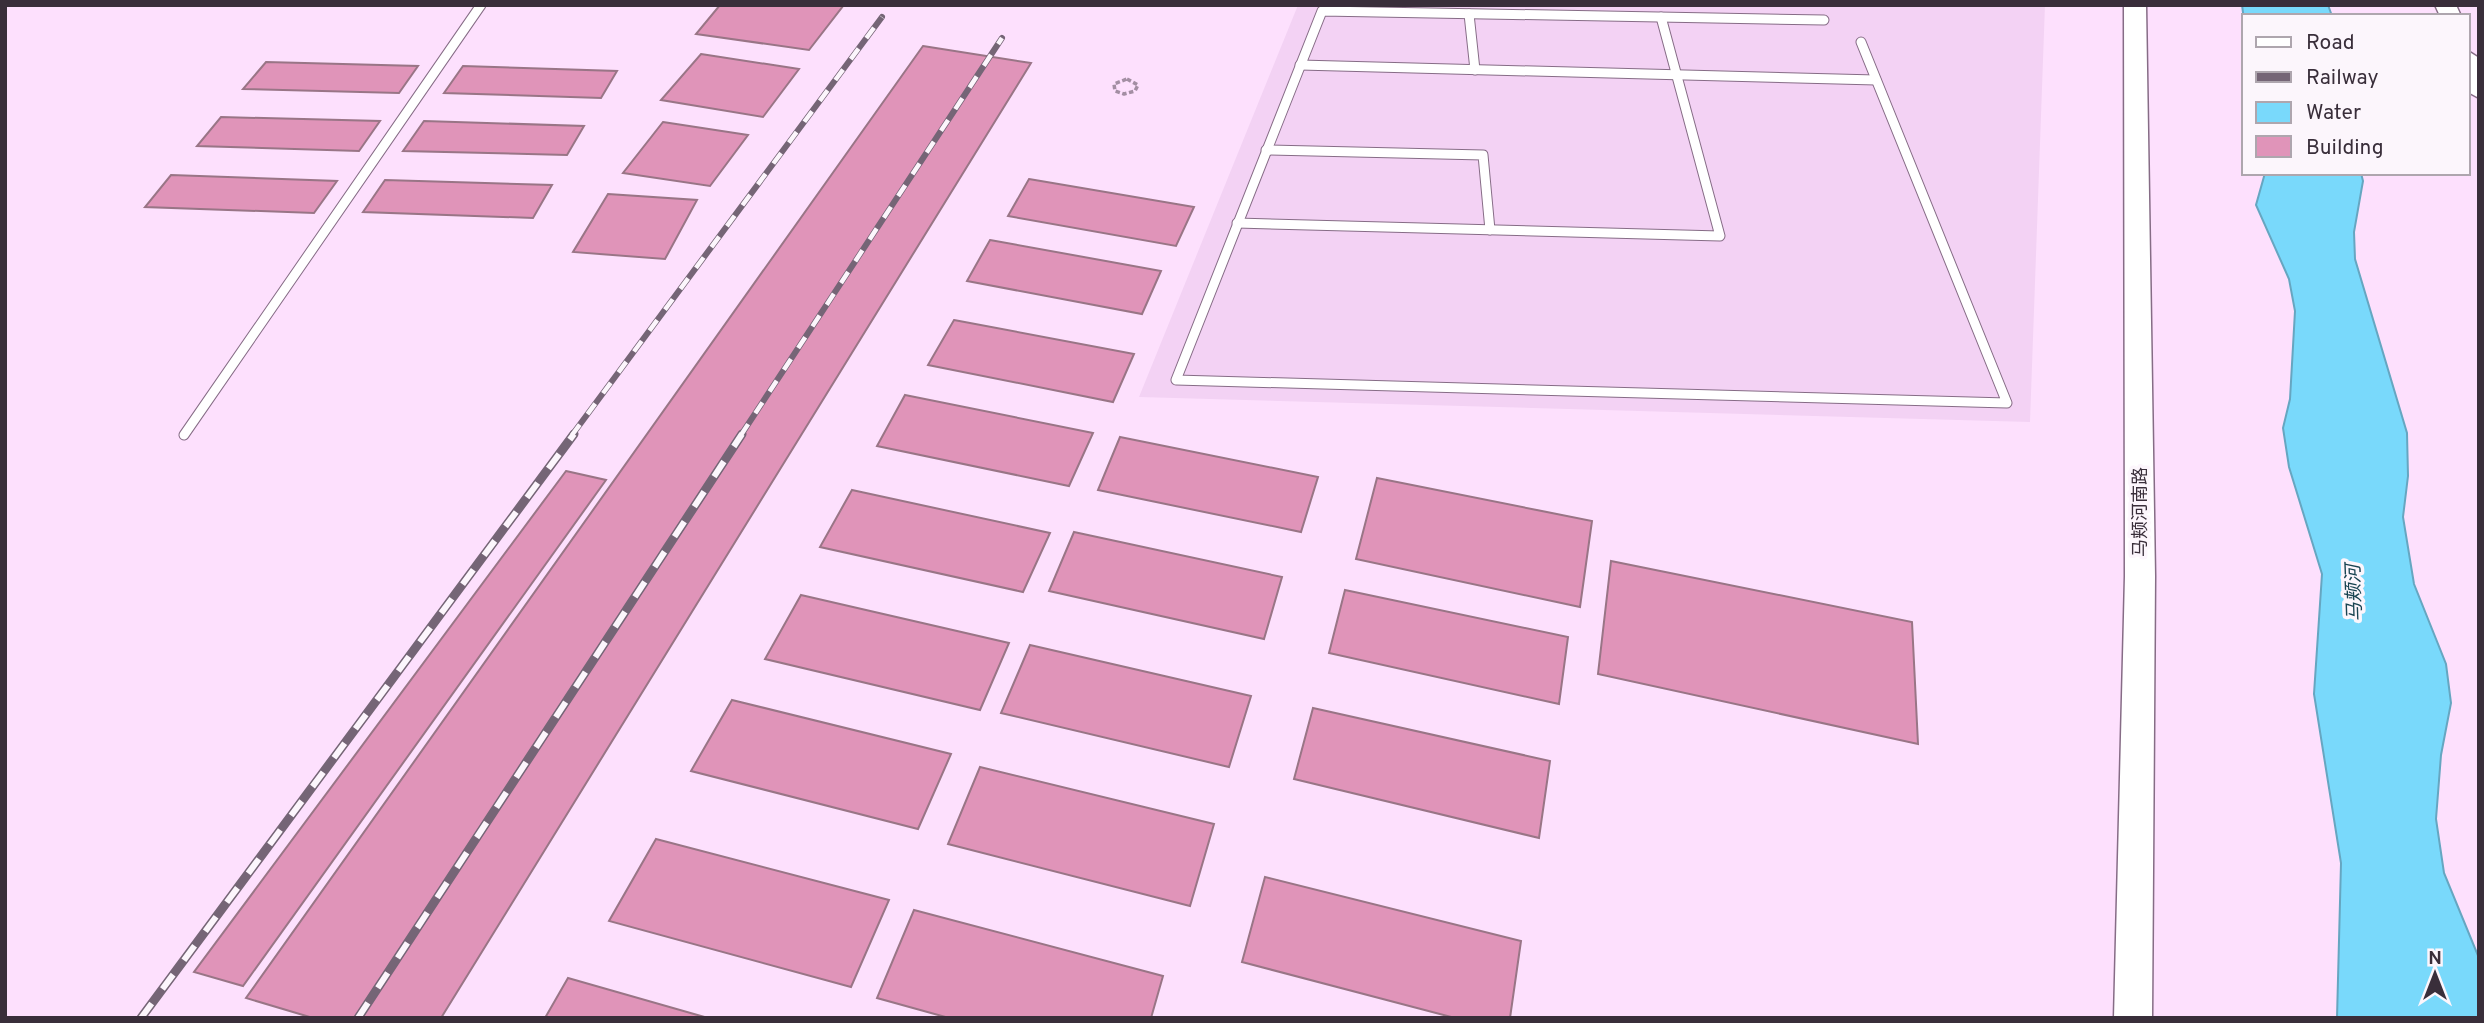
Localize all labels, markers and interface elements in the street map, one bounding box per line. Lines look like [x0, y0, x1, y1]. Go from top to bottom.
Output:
legend [2242, 14, 2470, 175]
text: Road [2306, 30, 2355, 57]
text: Railway [2306, 65, 2379, 92]
text: Water [2306, 100, 2361, 127]
text: Building [2306, 135, 2384, 162]
street label: 马颊河南路 [2130, 467, 2153, 557]
water label: 马颊河 [2342, 560, 2368, 622]
north arrow [2400, 939, 2470, 1009]
text: N [2428, 947, 2442, 971]

